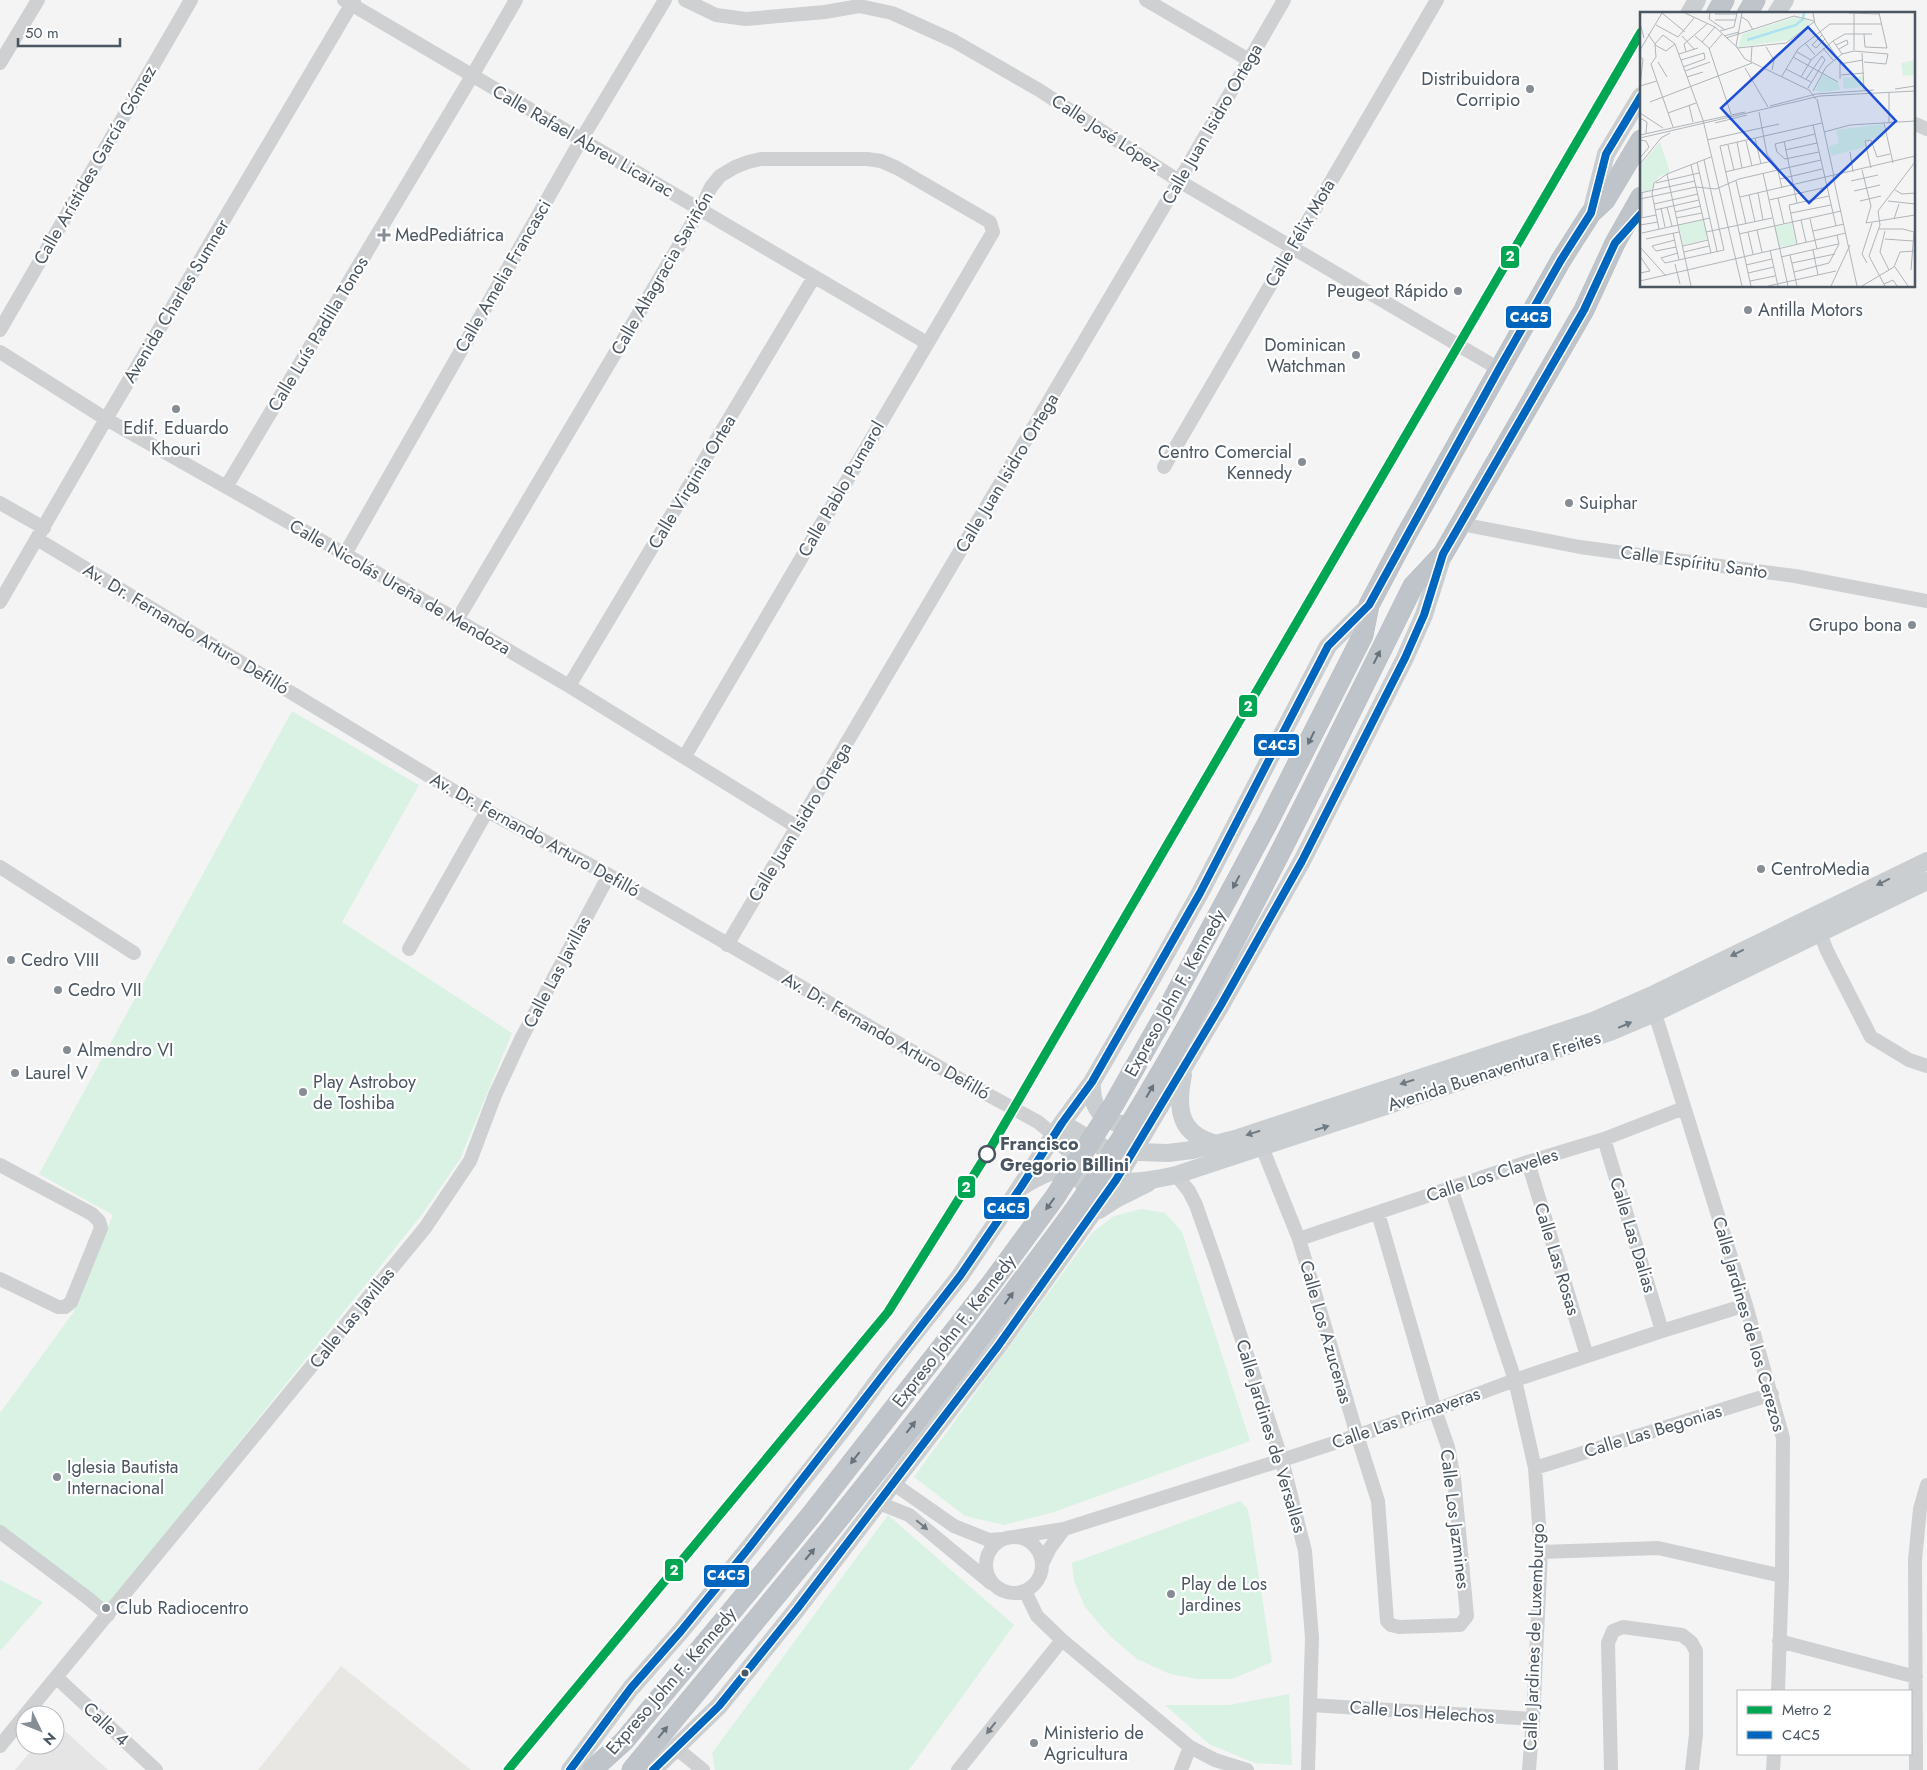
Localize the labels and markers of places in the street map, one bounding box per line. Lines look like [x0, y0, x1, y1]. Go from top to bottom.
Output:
place label: Distribuidora Corripio [1421, 66, 1520, 113]
marker: Distribuidora Corripio [1524, 83, 1536, 95]
place label: MedPediátrica [395, 222, 504, 248]
marker: MedPediátrica [377, 228, 391, 242]
place label: Peugeot Rápido [1327, 278, 1448, 304]
marker: Peugeot Rápido [1452, 285, 1464, 297]
place label: Antilla Motors [1758, 297, 1863, 323]
marker: Antilla Motors [1742, 304, 1754, 316]
place label: Dominican Watchman [1264, 332, 1346, 379]
marker: Dominican Watchman [1350, 349, 1362, 361]
marker: Edif. Eduardo Khouri [170, 403, 182, 415]
place label: Edif. Eduardo Khouri [123, 415, 229, 462]
place label: Centro Comercial Kennedy [1158, 439, 1292, 486]
marker: Centro Comercial Kennedy [1296, 456, 1308, 468]
place label: Suiphar [1579, 490, 1638, 516]
marker: Suiphar [1563, 497, 1575, 509]
place label: Grupo bona [1809, 612, 1902, 638]
marker: Grupo bona [1906, 619, 1918, 631]
place label: CentroMedia [1771, 856, 1870, 882]
marker: CentroMedia [1755, 863, 1767, 875]
place label: Cedro VIII [21, 947, 99, 973]
marker: Cedro VIII [5, 954, 17, 966]
place label: Cedro VII [68, 977, 142, 1003]
marker: Cedro VII [52, 984, 64, 996]
place label: Almendro VI [77, 1037, 173, 1063]
marker: Almendro VI [61, 1044, 73, 1056]
place label: Laurel V [25, 1060, 88, 1086]
marker: Laurel V [9, 1067, 21, 1079]
place label: Play Astroboy de Toshiba [313, 1069, 416, 1116]
marker: Play Astroboy de Toshiba [297, 1086, 309, 1098]
place label: Francisco Gregorio Billini [1000, 1131, 1129, 1178]
marker: Francisco Gregorio Billini [978, 1145, 996, 1163]
place label: Iglesia Bautista Internacional [67, 1454, 178, 1501]
marker: Iglesia Bautista Internacional [51, 1471, 63, 1483]
place label: Play de Los Jardines [1179, 1571, 1267, 1618]
marker: Play de Los Jardines [1165, 1588, 1177, 1600]
place label: Club Radiocentro [116, 1595, 249, 1621]
marker: Club Radiocentro [100, 1602, 112, 1614]
unlabelled marker [740, 1668, 750, 1678]
place label: Ministerio de Agricultura [1044, 1720, 1144, 1767]
marker: Ministerio de Agricultura [1028, 1737, 1040, 1749]

